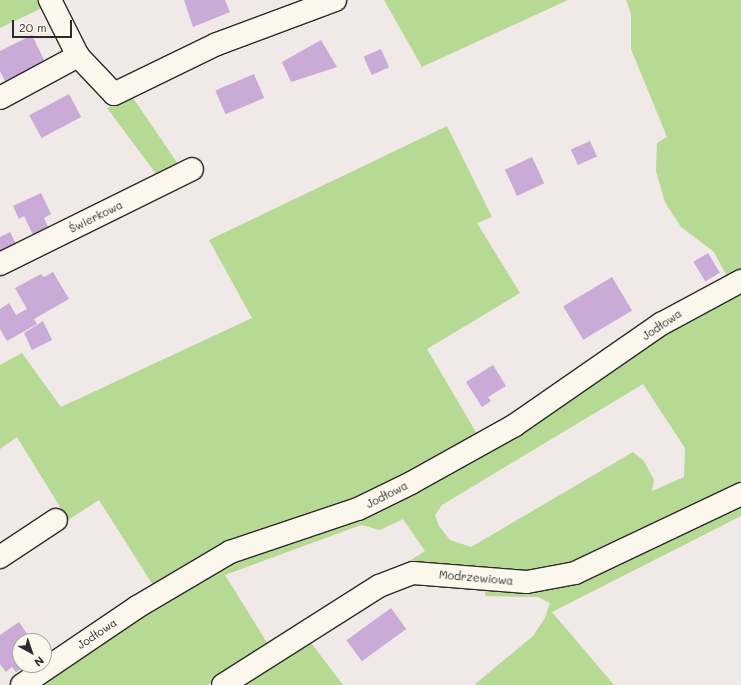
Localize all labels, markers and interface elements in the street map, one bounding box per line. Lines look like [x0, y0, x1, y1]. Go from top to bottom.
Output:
scale bar [14, 12, 74, 38]
text: 20 m [19, 19, 47, 35]
street label: Świerkowa [67, 198, 125, 236]
street label: Jodłowa [640, 307, 684, 343]
street label: Jodłowa [364, 479, 410, 511]
street label: Modrzewiowa [438, 568, 514, 588]
street label: Jodłowa [75, 616, 119, 652]
north arrow [12, 633, 52, 673]
text: N [31, 653, 47, 670]

